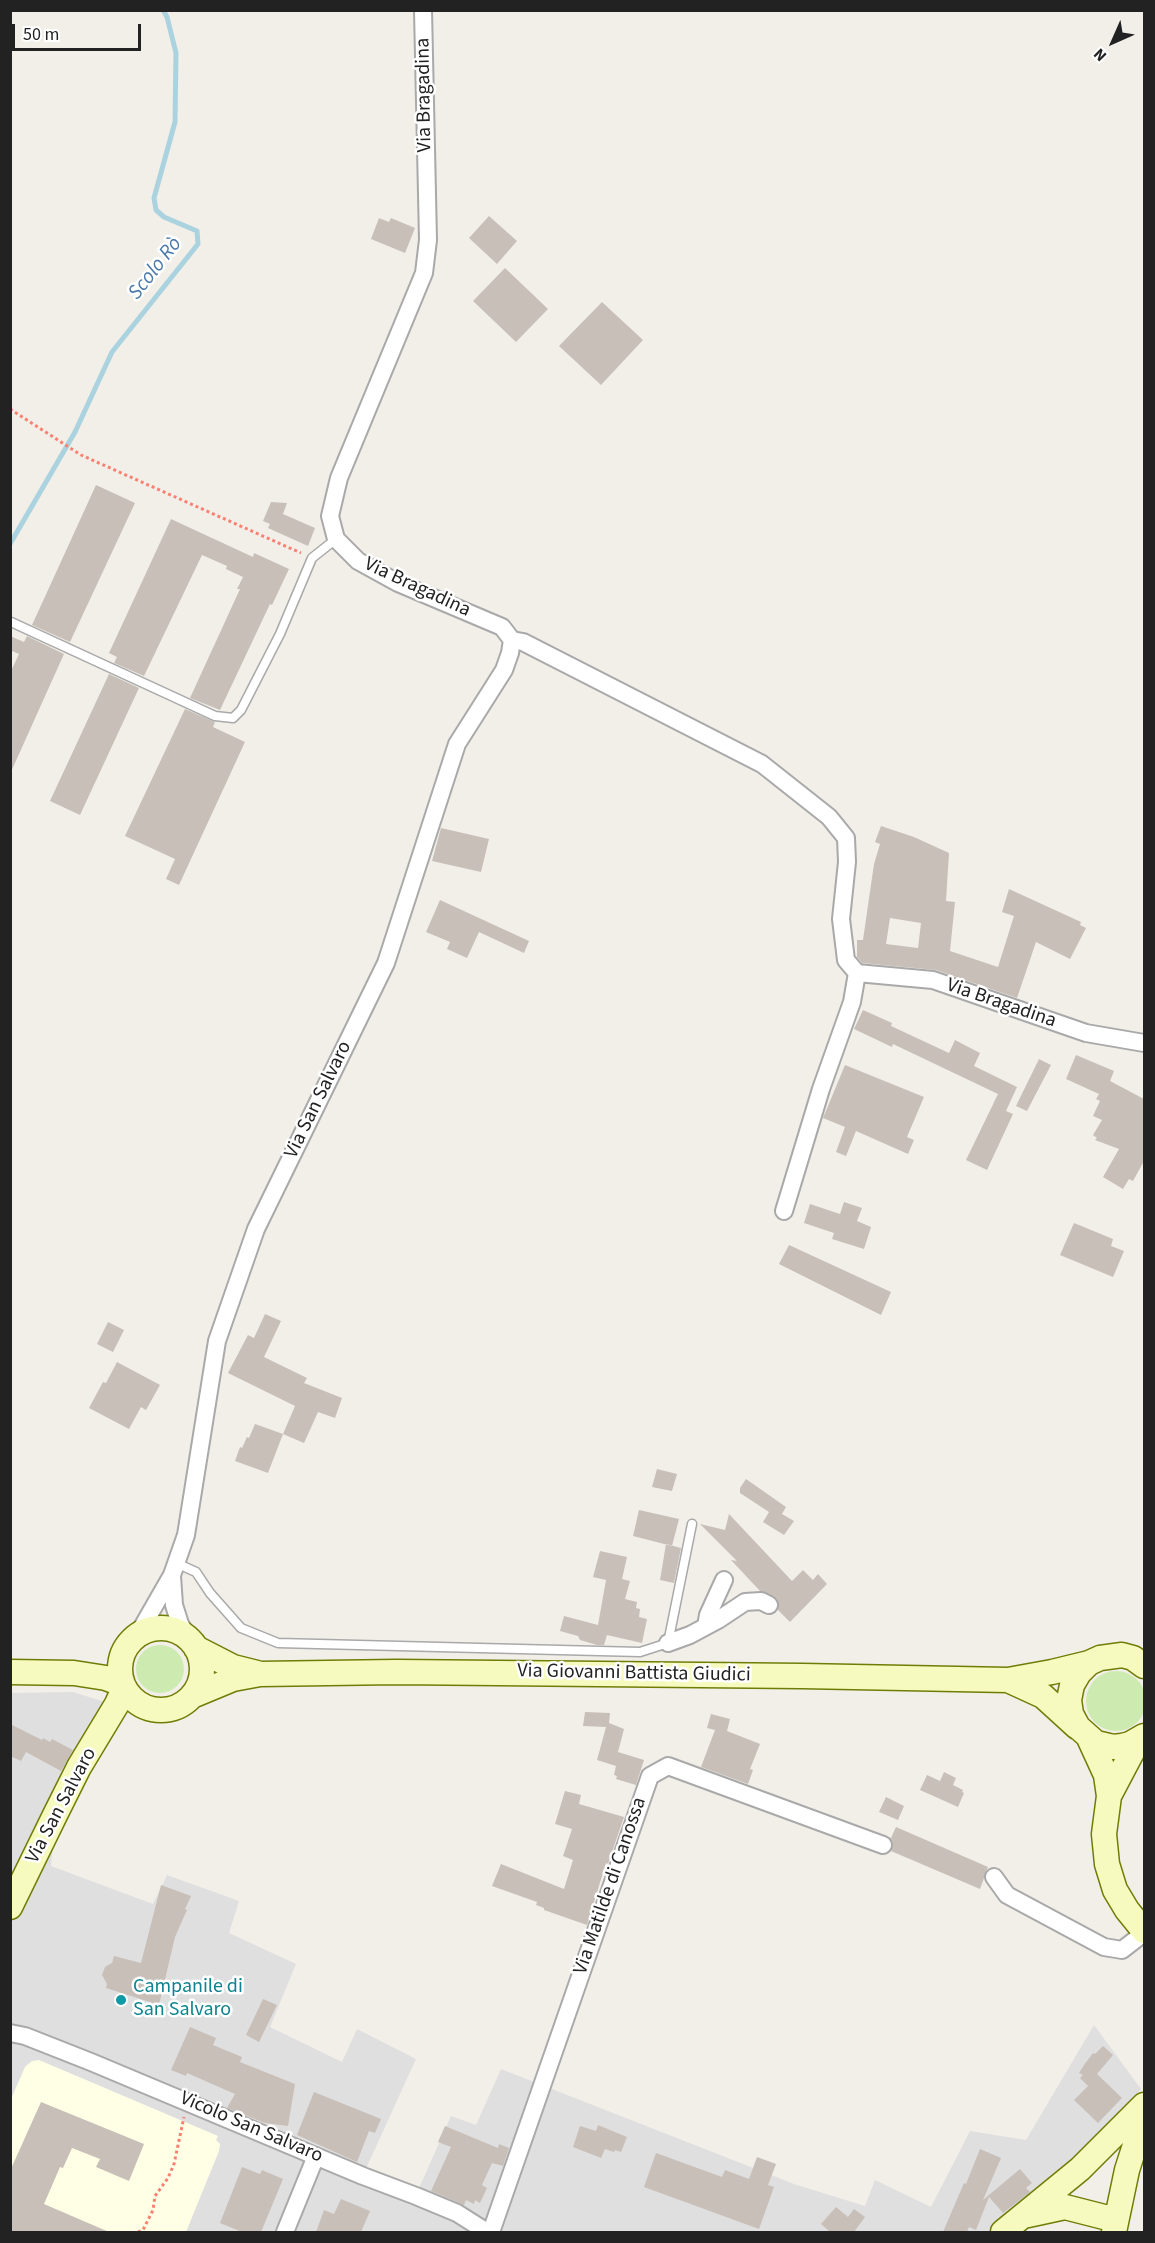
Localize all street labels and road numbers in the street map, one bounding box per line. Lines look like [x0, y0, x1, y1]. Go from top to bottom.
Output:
street label: Via Bragadina [412, 38, 438, 152]
street label: Via Bragadina [360, 553, 474, 623]
street label: Via Bragadina [943, 974, 1059, 1034]
street label: Via San Salvaro [280, 1037, 358, 1163]
street label: Via Giovanni Battista Giudici [517, 1660, 751, 1688]
street label: Via San Salvaro [21, 1744, 103, 1868]
street label: Via Matilde di Canossa [569, 1794, 653, 1978]
street label: Vicolo San Salvaro [176, 2087, 326, 2169]

